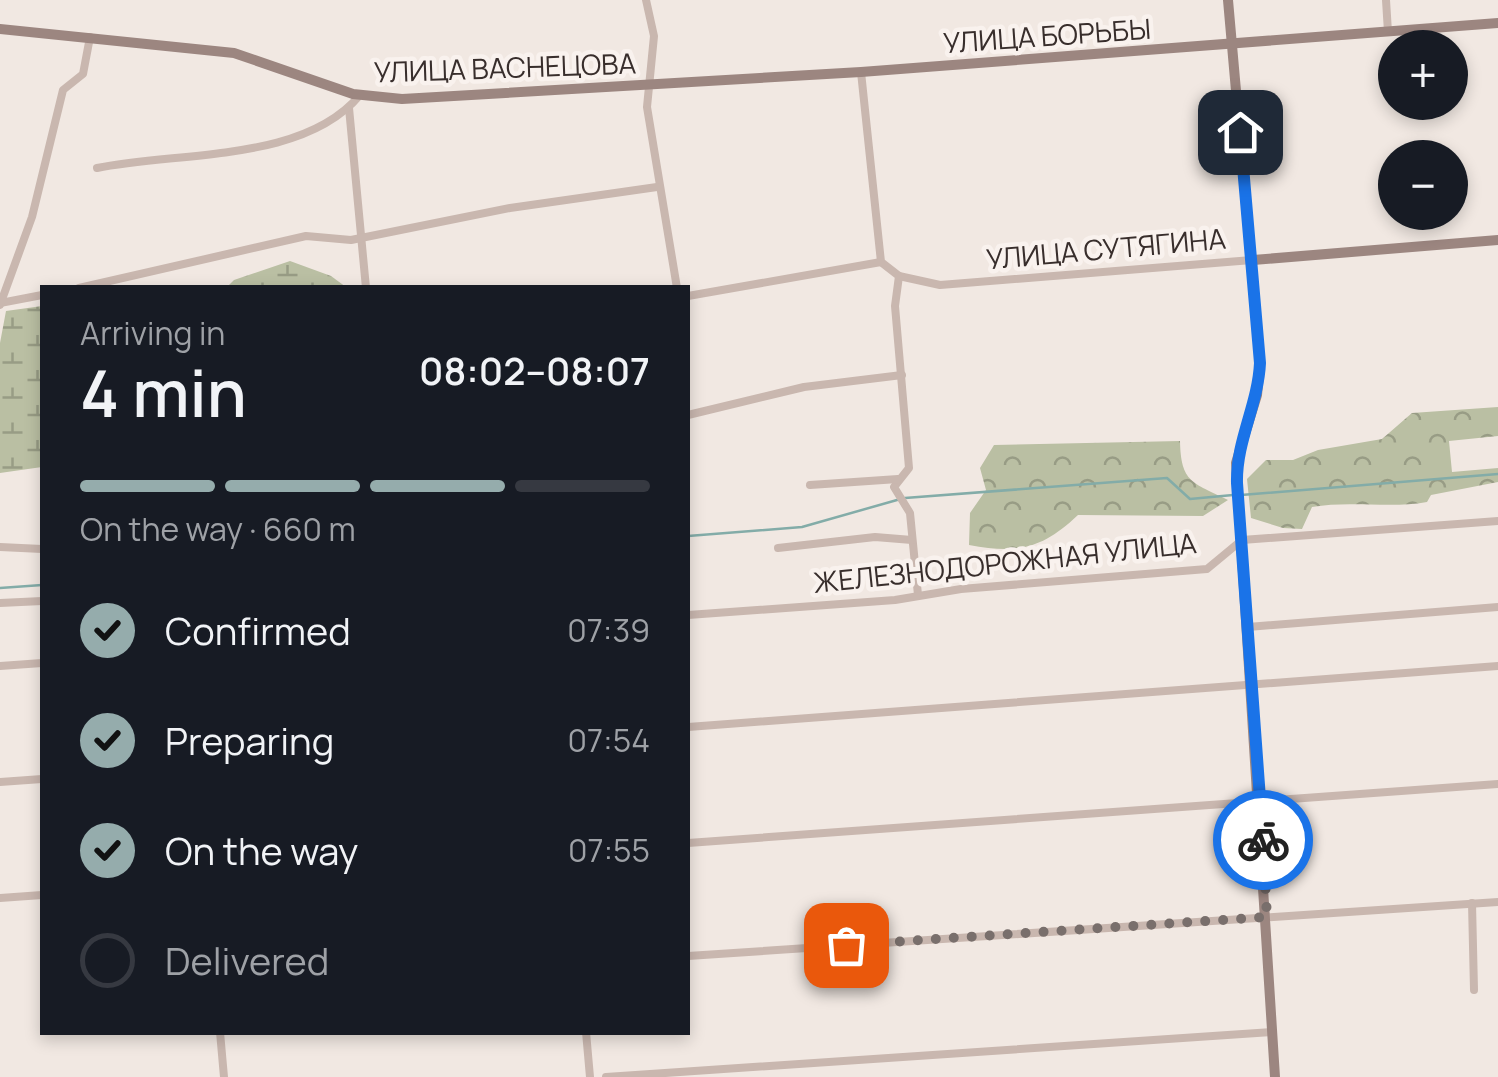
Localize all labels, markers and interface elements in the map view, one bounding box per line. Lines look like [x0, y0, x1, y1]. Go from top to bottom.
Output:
street label: УЛИЦА БОРЬБЫ [942, 9, 1152, 61]
map controls [1378, 30, 1468, 230]
button: + [1378, 30, 1468, 120]
street label: УЛИЦА ВАСНЕЦОВА [373, 43, 637, 91]
pin [1198, 90, 1283, 175]
icon: home [1213, 105, 1268, 160]
button: − [1378, 140, 1468, 230]
street label: УЛИЦА СУТЯГИНА [985, 219, 1228, 277]
text: Arriving in [80, 311, 225, 355]
text: 08:02–08:07 [419, 344, 650, 396]
text: 4 min [80, 348, 247, 437]
text: On the way · 660 m [80, 507, 356, 551]
street label: ЖЕЛЕЗНОДОРОЖНАЯ УЛИЦА [811, 523, 1199, 601]
icon: check [80, 603, 135, 658]
text: Confirmed [165, 604, 351, 656]
text: 07:39 [567, 608, 650, 652]
icon: check [80, 713, 135, 768]
text: Preparing [165, 714, 334, 766]
text: 07:54 [568, 718, 650, 762]
courier [1213, 790, 1313, 890]
icon: bike [1236, 813, 1291, 868]
icon: check [80, 823, 135, 878]
text: On the way [165, 824, 358, 876]
text: 07:55 [568, 828, 650, 872]
pin [804, 903, 889, 988]
icon: bag [819, 918, 874, 973]
text: Delivered [165, 934, 329, 986]

